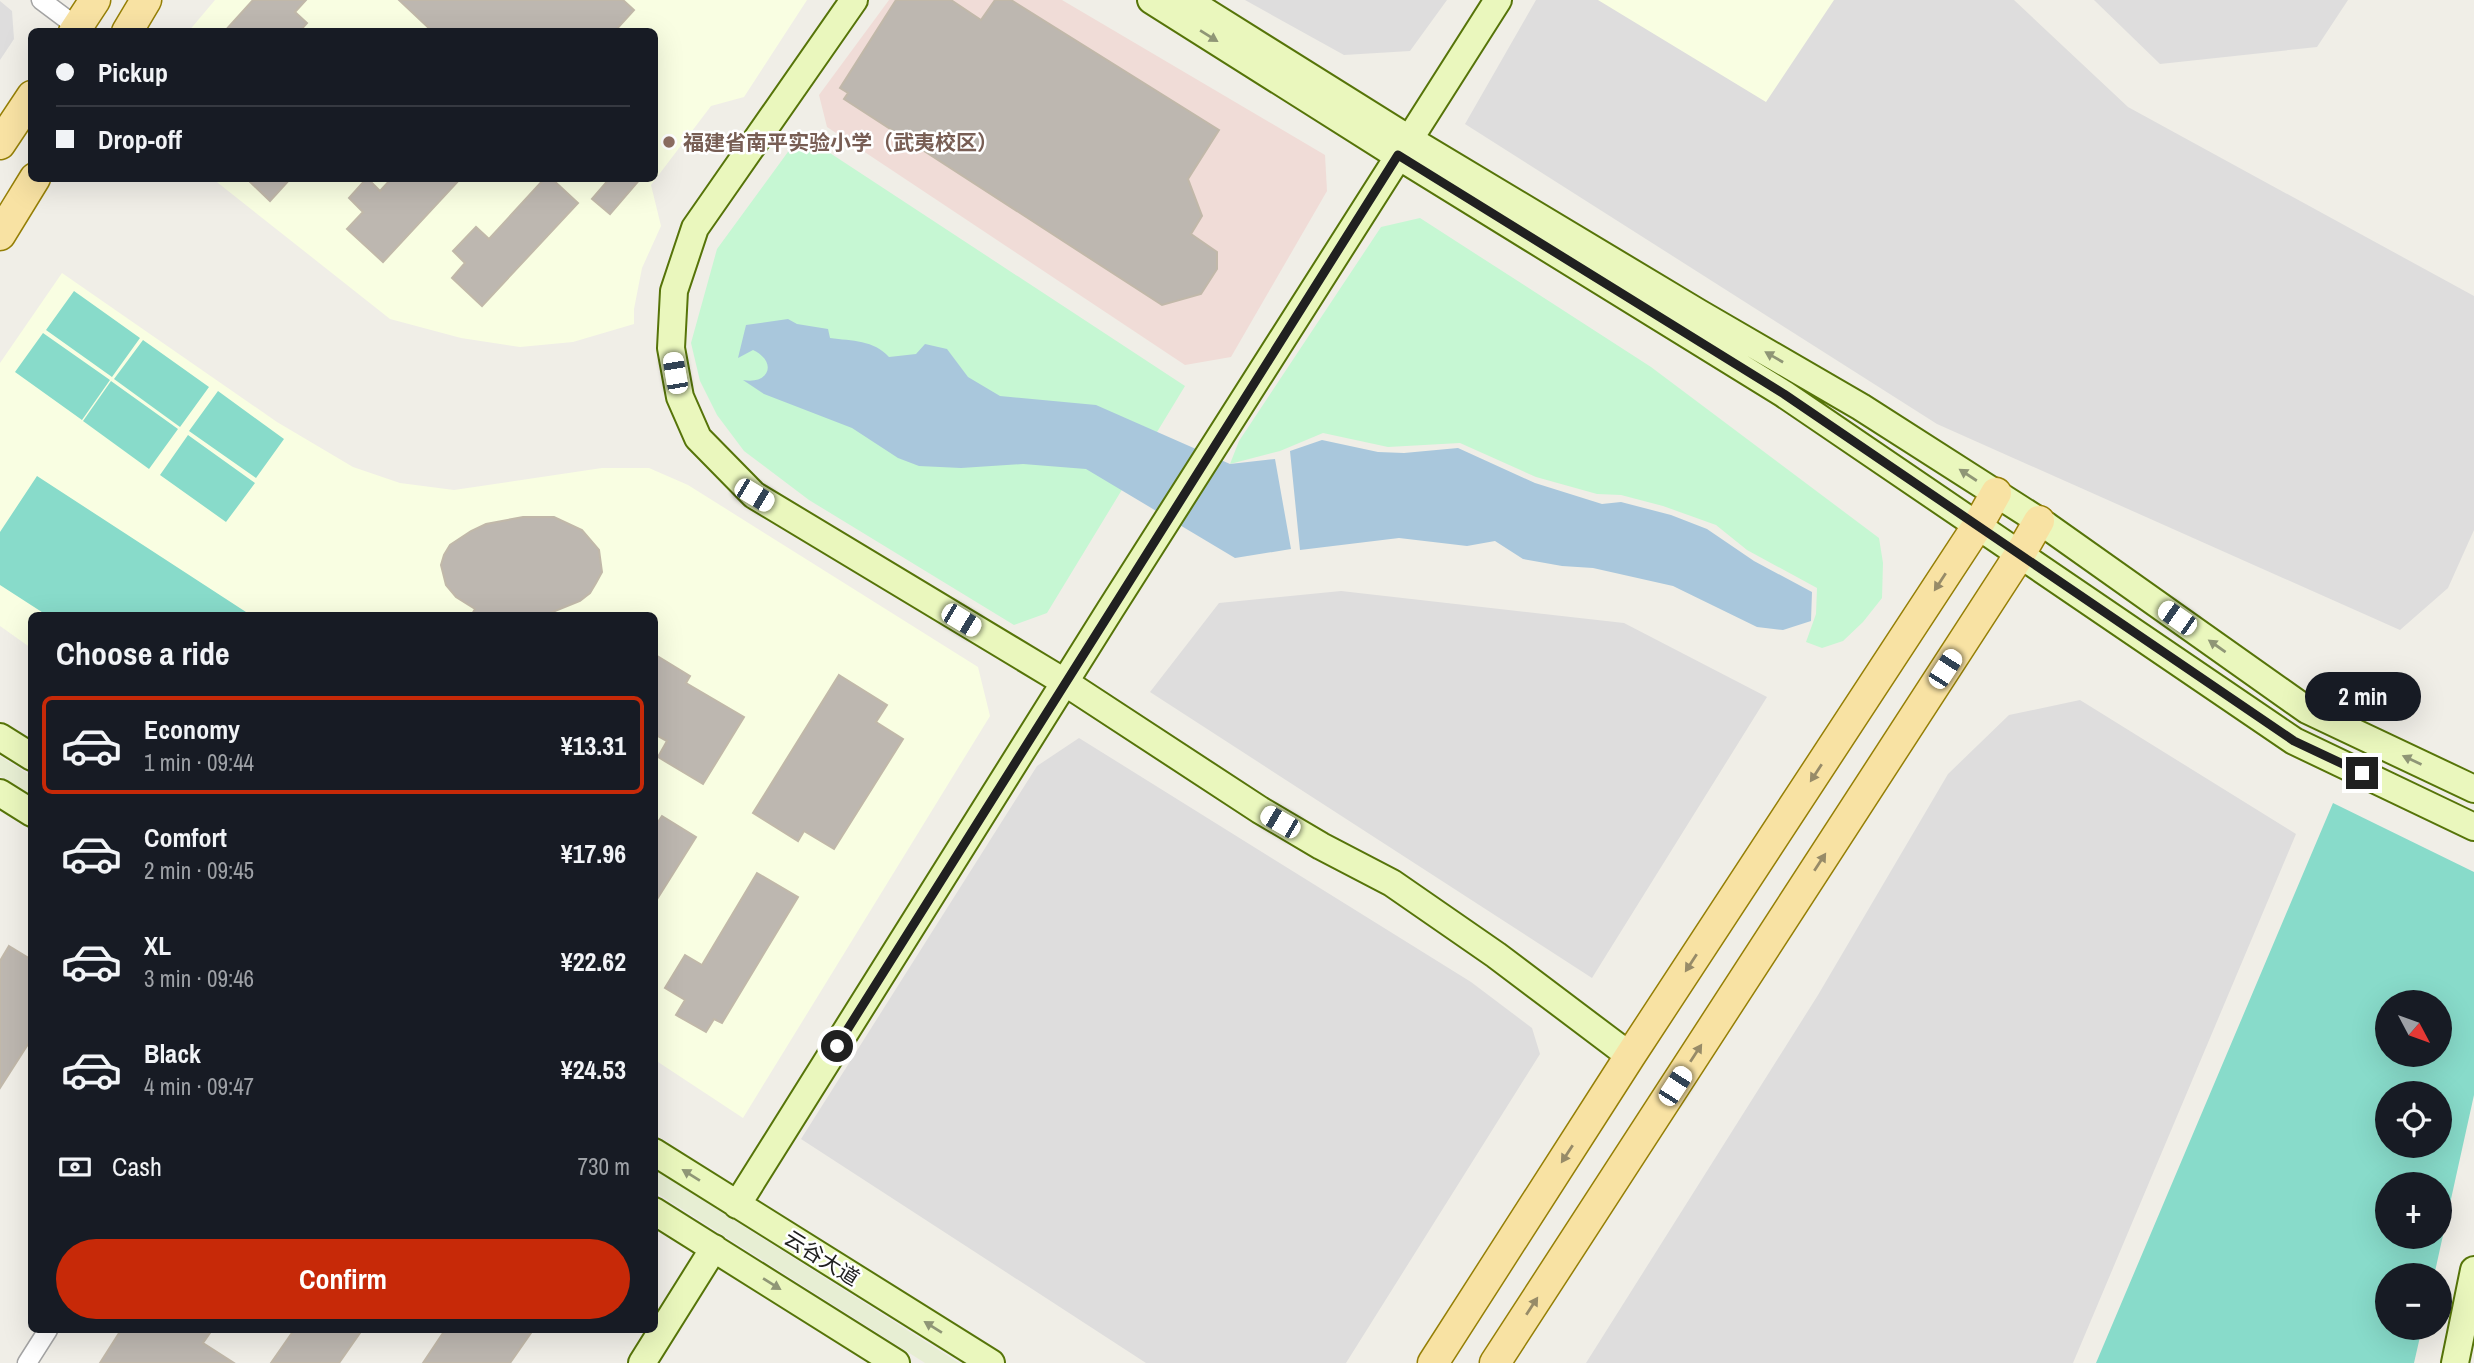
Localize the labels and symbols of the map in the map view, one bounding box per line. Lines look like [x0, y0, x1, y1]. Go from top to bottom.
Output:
one-way arrow [1199, 30, 1218, 43]
place label: 福建省南平实验小学（武夷校区） [683, 128, 998, 157]
marker: 福建省南平实验小学（武夷校区） [661, 134, 677, 150]
car [662, 350, 689, 396]
one-way arrow [1765, 351, 1784, 363]
one-way arrow [1959, 469, 1978, 482]
car [731, 475, 778, 515]
one-way arrow [1934, 573, 1947, 592]
car [2154, 597, 2201, 639]
car [938, 600, 985, 640]
one-way arrow [2208, 639, 2226, 653]
car [1925, 646, 1966, 692]
callout: 2 min [2304, 672, 2420, 720]
one-way arrow [2402, 754, 2422, 766]
route end [2346, 757, 2378, 789]
one-way arrow [1810, 763, 1823, 782]
car [1257, 802, 1304, 842]
one-way arrow [1813, 853, 1826, 872]
one-way arrow [1685, 953, 1698, 973]
north arrow [2375, 990, 2452, 1068]
route start [821, 1030, 853, 1062]
one-way arrow [1690, 1043, 1703, 1063]
car [1655, 1063, 1696, 1109]
one-way arrow [1561, 1144, 1574, 1164]
one-way arrow [681, 1169, 700, 1182]
street label: 云谷大道 [779, 1223, 865, 1293]
one-way arrow [762, 1278, 781, 1291]
one-way arrow [1526, 1296, 1539, 1315]
one-way arrow [923, 1320, 942, 1333]

